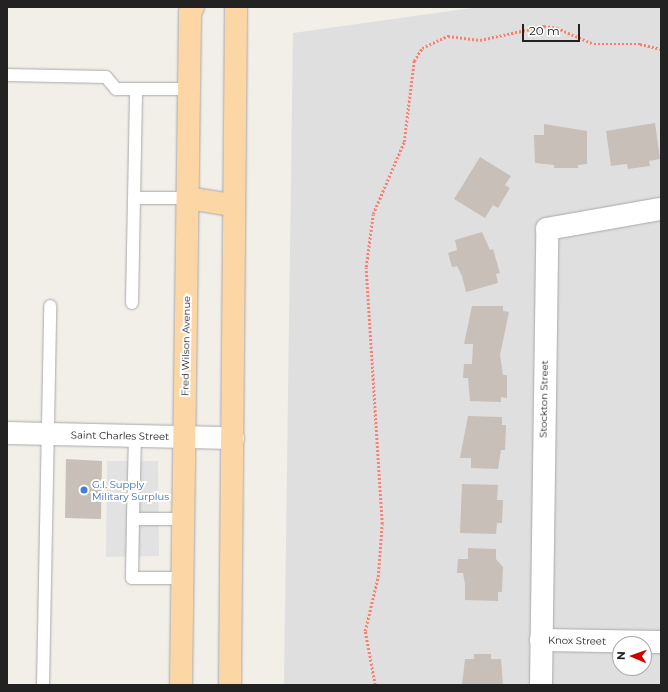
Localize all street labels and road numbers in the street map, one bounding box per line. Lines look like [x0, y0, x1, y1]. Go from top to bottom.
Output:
street label: Fred Wilson Avenue [179, 296, 193, 396]
street label: Stockton Street [537, 360, 551, 438]
street label: Saint Charles Street [71, 429, 169, 443]
street label: Knox Street [548, 634, 606, 648]

